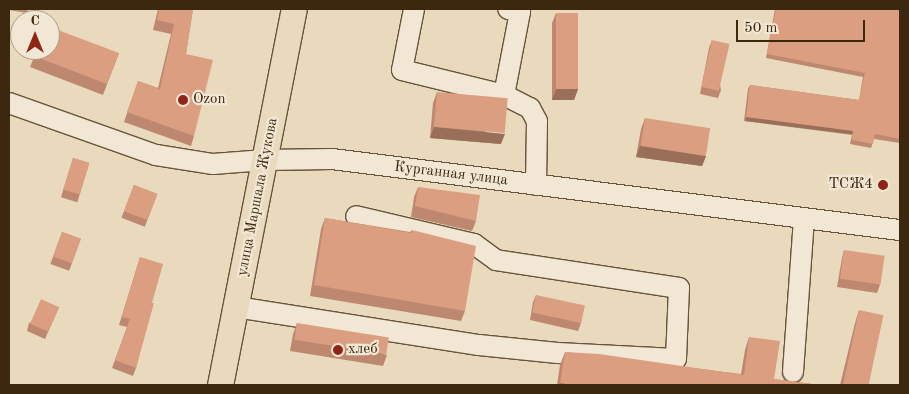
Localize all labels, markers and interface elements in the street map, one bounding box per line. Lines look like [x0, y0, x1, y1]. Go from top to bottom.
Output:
north arrow [10, 10, 60, 60]
scale bar [739, 10, 868, 42]
text: С [30, 14, 40, 28]
text: 50 m [744, 21, 778, 36]
place label: Ozon [193, 91, 226, 109]
marker: Ozon [177, 94, 189, 106]
street label: улица Маршала Жукова [234, 116, 282, 278]
street label: Курганная улица [393, 158, 509, 190]
place label: ТСЖ4 [828, 176, 873, 194]
marker: ТСЖ4 [877, 179, 889, 191]
place label: хлеб [348, 341, 378, 359]
marker: хлеб [332, 344, 344, 356]

